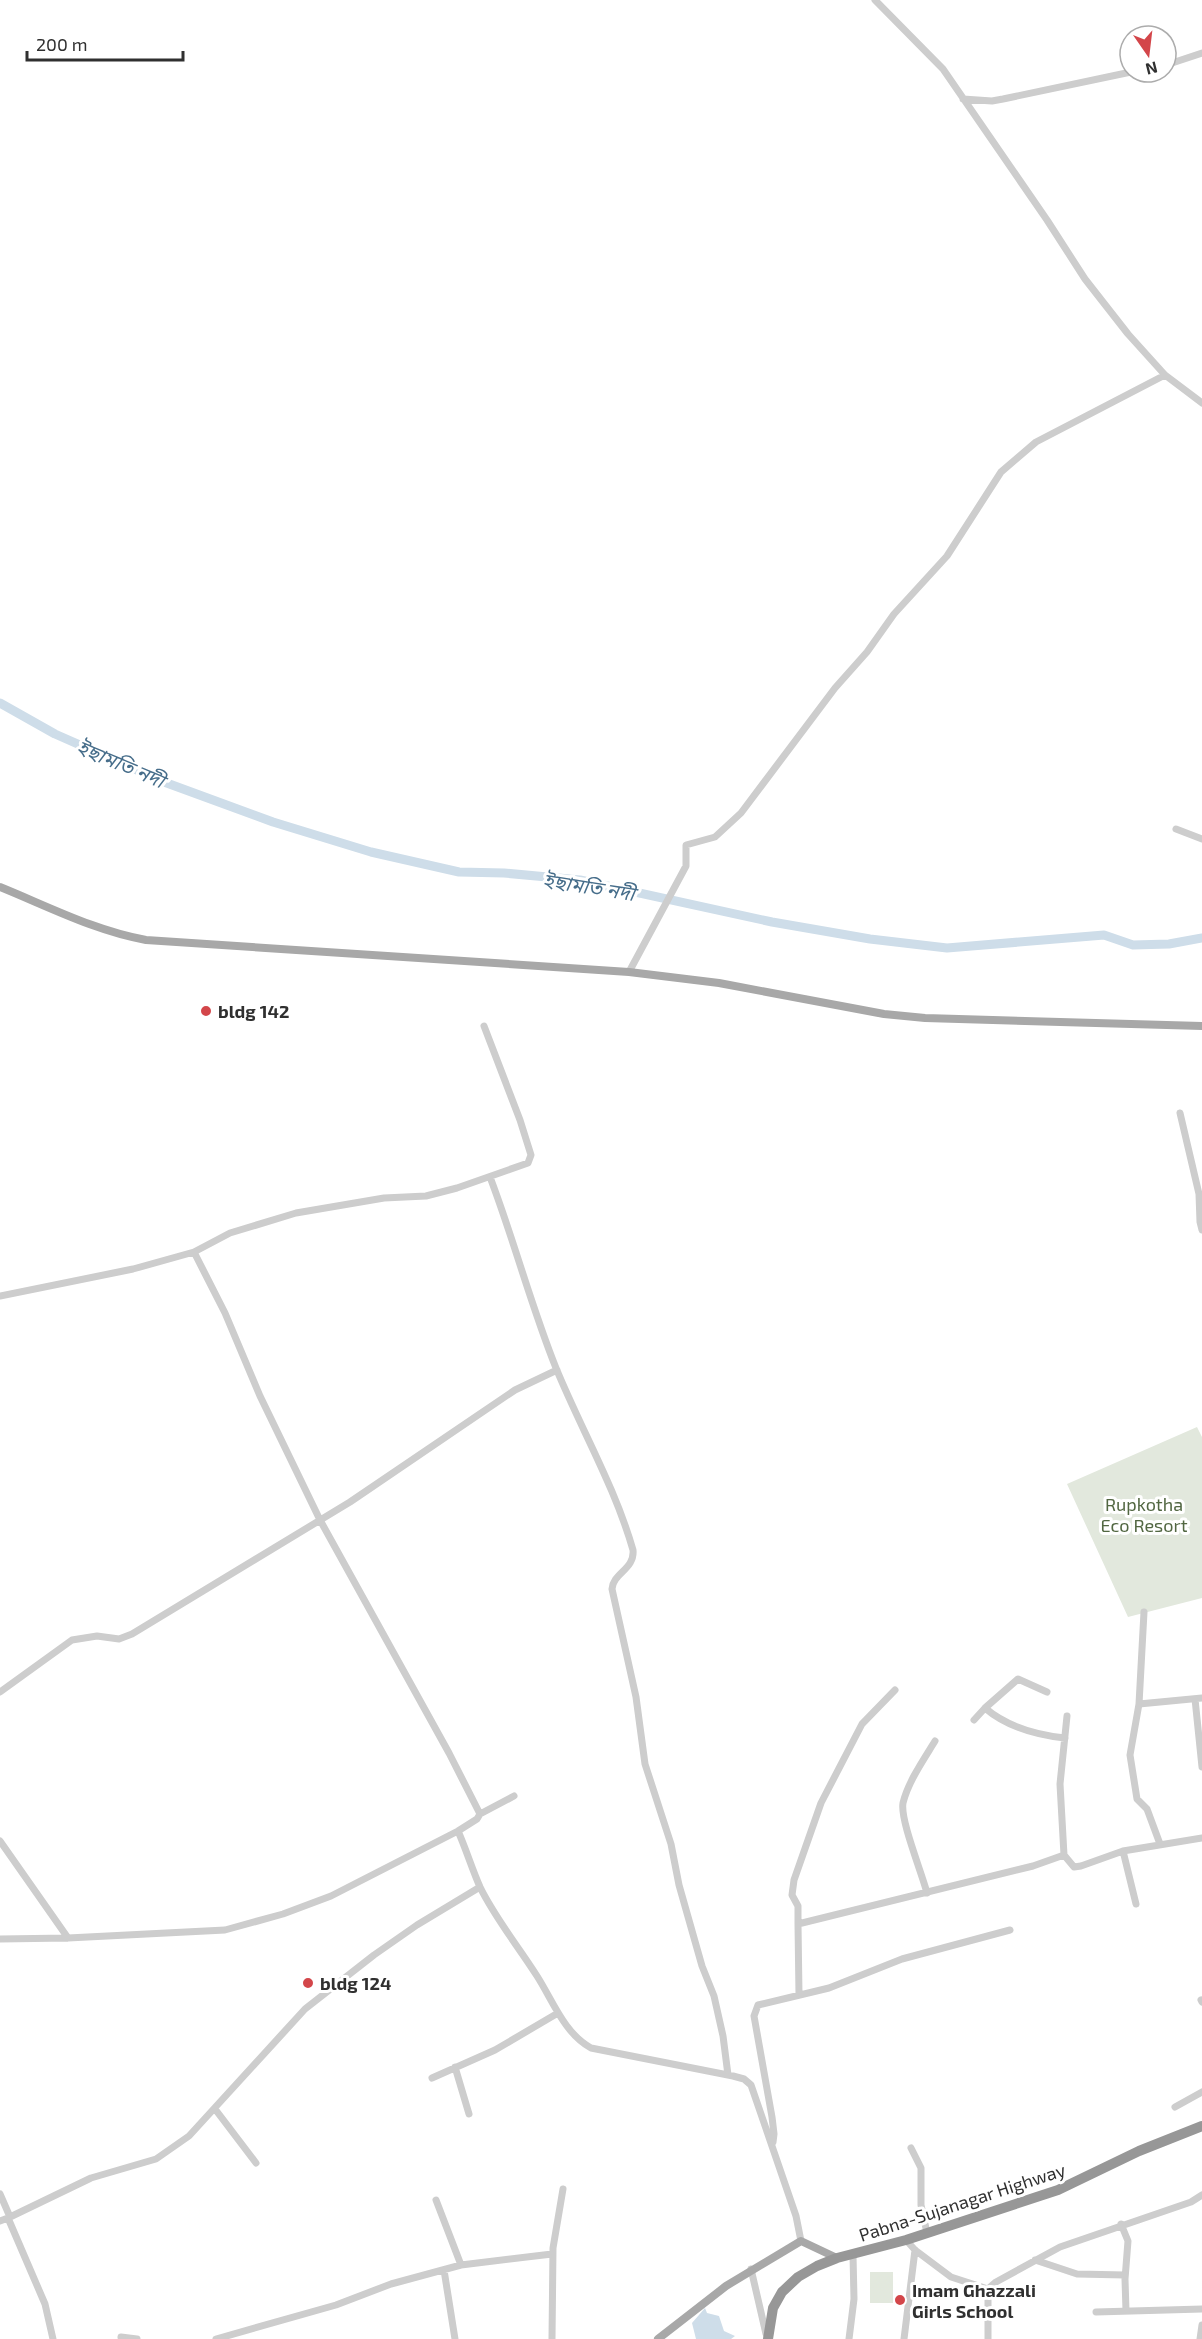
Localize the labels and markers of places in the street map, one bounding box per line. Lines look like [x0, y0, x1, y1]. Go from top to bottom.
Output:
place label: bldg 142 [218, 1000, 289, 1022]
marker: bldg 142 [199, 1004, 213, 1018]
place label: bldg 124 [320, 1972, 391, 1994]
marker: bldg 124 [301, 1976, 315, 1990]
place label: Imam Ghazzali Girls School [912, 2279, 1036, 2322]
marker: Imam Ghazzali Girls School [893, 2293, 907, 2307]

